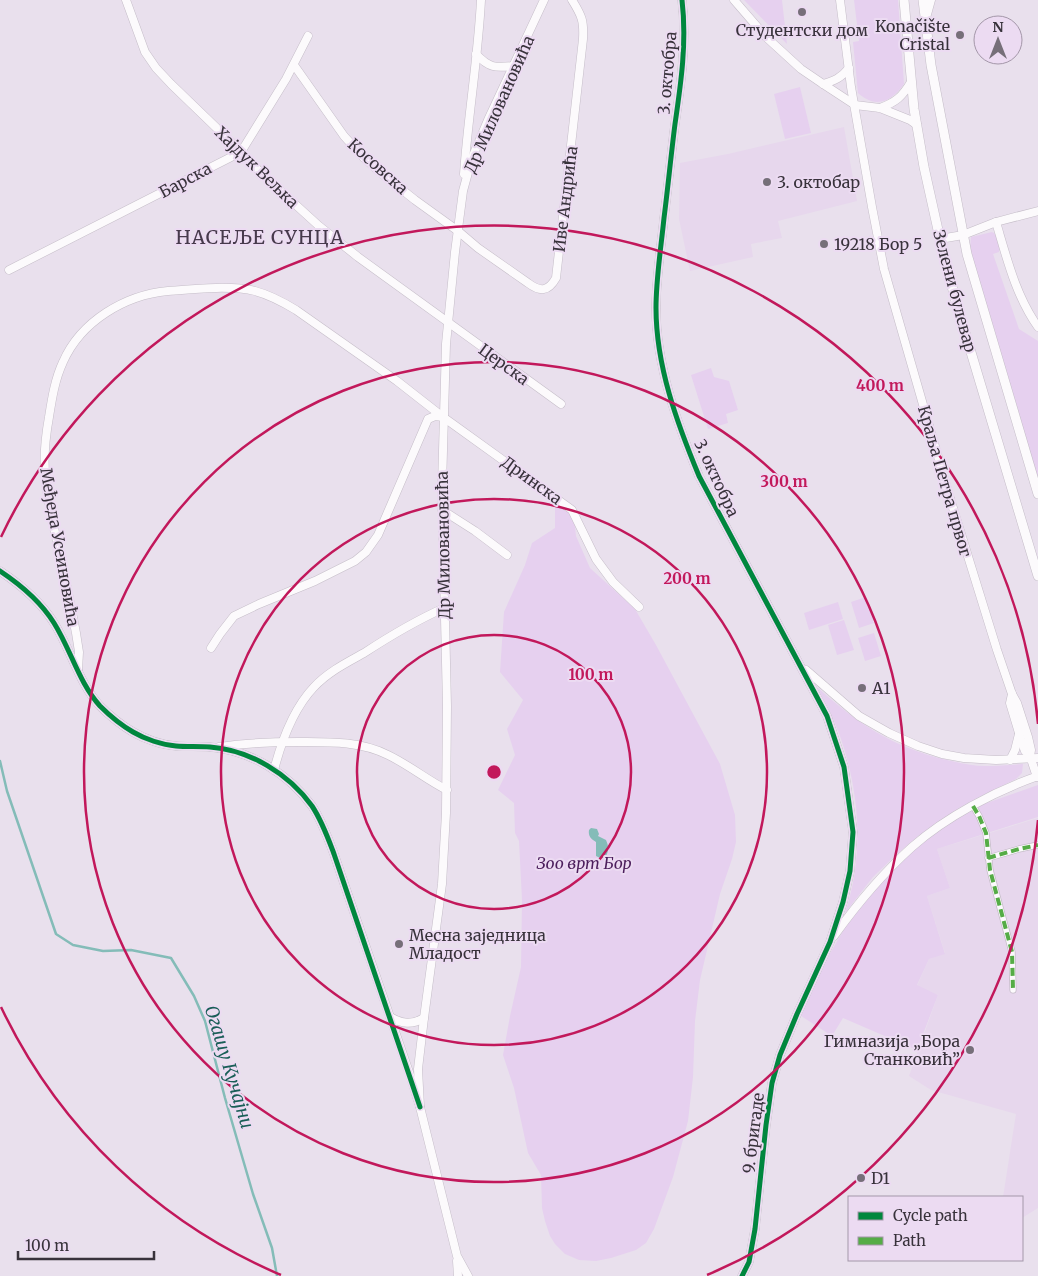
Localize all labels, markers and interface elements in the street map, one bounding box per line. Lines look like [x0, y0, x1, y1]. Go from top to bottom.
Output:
marker: Студентски дом [796, 6, 808, 18]
north arrow [973, 15, 1023, 65]
place label: Konačište Cristal [875, 16, 950, 54]
text: N [992, 18, 1004, 36]
place label: Студентски дом [736, 20, 868, 40]
marker: Konačište Cristal [954, 29, 966, 41]
street label: 3. октобра [653, 30, 681, 115]
street label: Др Миловановића [460, 32, 538, 176]
street label: Хајдук Вељка [211, 122, 303, 212]
street label: Косовска [344, 134, 413, 199]
street label: Иве Андрића [549, 144, 581, 253]
street label: Барска [155, 158, 215, 202]
place label: 3. октобар [777, 172, 860, 192]
marker: 3. октобар [761, 176, 773, 188]
district label: НАСЕЉЕ СУНЦА [175, 225, 345, 249]
street label: Зелени булевар [929, 228, 981, 354]
place label: 19218 Бор 5 [834, 234, 922, 254]
marker: 19218 Бор 5 [818, 238, 830, 250]
street label: Церска [475, 339, 534, 389]
text: 400 m [856, 376, 904, 395]
street label: Краља Петра првог [914, 403, 976, 559]
street label: 3. октобра [690, 436, 744, 520]
street label: Дринска [498, 451, 566, 509]
street label: Међеда Усеиновића [36, 466, 84, 628]
street label: Др Миловановића [432, 470, 454, 619]
text: 300 m [760, 472, 808, 491]
text: 200 m [663, 569, 711, 588]
text: 100 m [569, 665, 613, 684]
place label: A1 [871, 678, 890, 698]
marker: A1 [856, 682, 868, 694]
centre of rings [485, 763, 503, 781]
park label: Зоо врт Бор [536, 853, 632, 873]
place label: Месна заједница Младост [409, 925, 546, 963]
marker: Месна заједница Младост [393, 938, 405, 950]
water label: Огашу Кучајни [200, 1002, 259, 1131]
place label: Гимназија „Бора Станковић” [824, 1031, 960, 1069]
marker: Гимназија „Бора Станковић” [964, 1044, 976, 1056]
street label: 9. бригаде [738, 1091, 768, 1175]
place label: D1 [871, 1168, 890, 1188]
marker: D1 [855, 1172, 867, 1184]
legend [848, 1196, 1023, 1261]
text: Cycle path [893, 1206, 968, 1225]
scale bar [18, 1228, 154, 1260]
text: Path [893, 1231, 926, 1250]
text: 100 m [25, 1236, 69, 1255]

